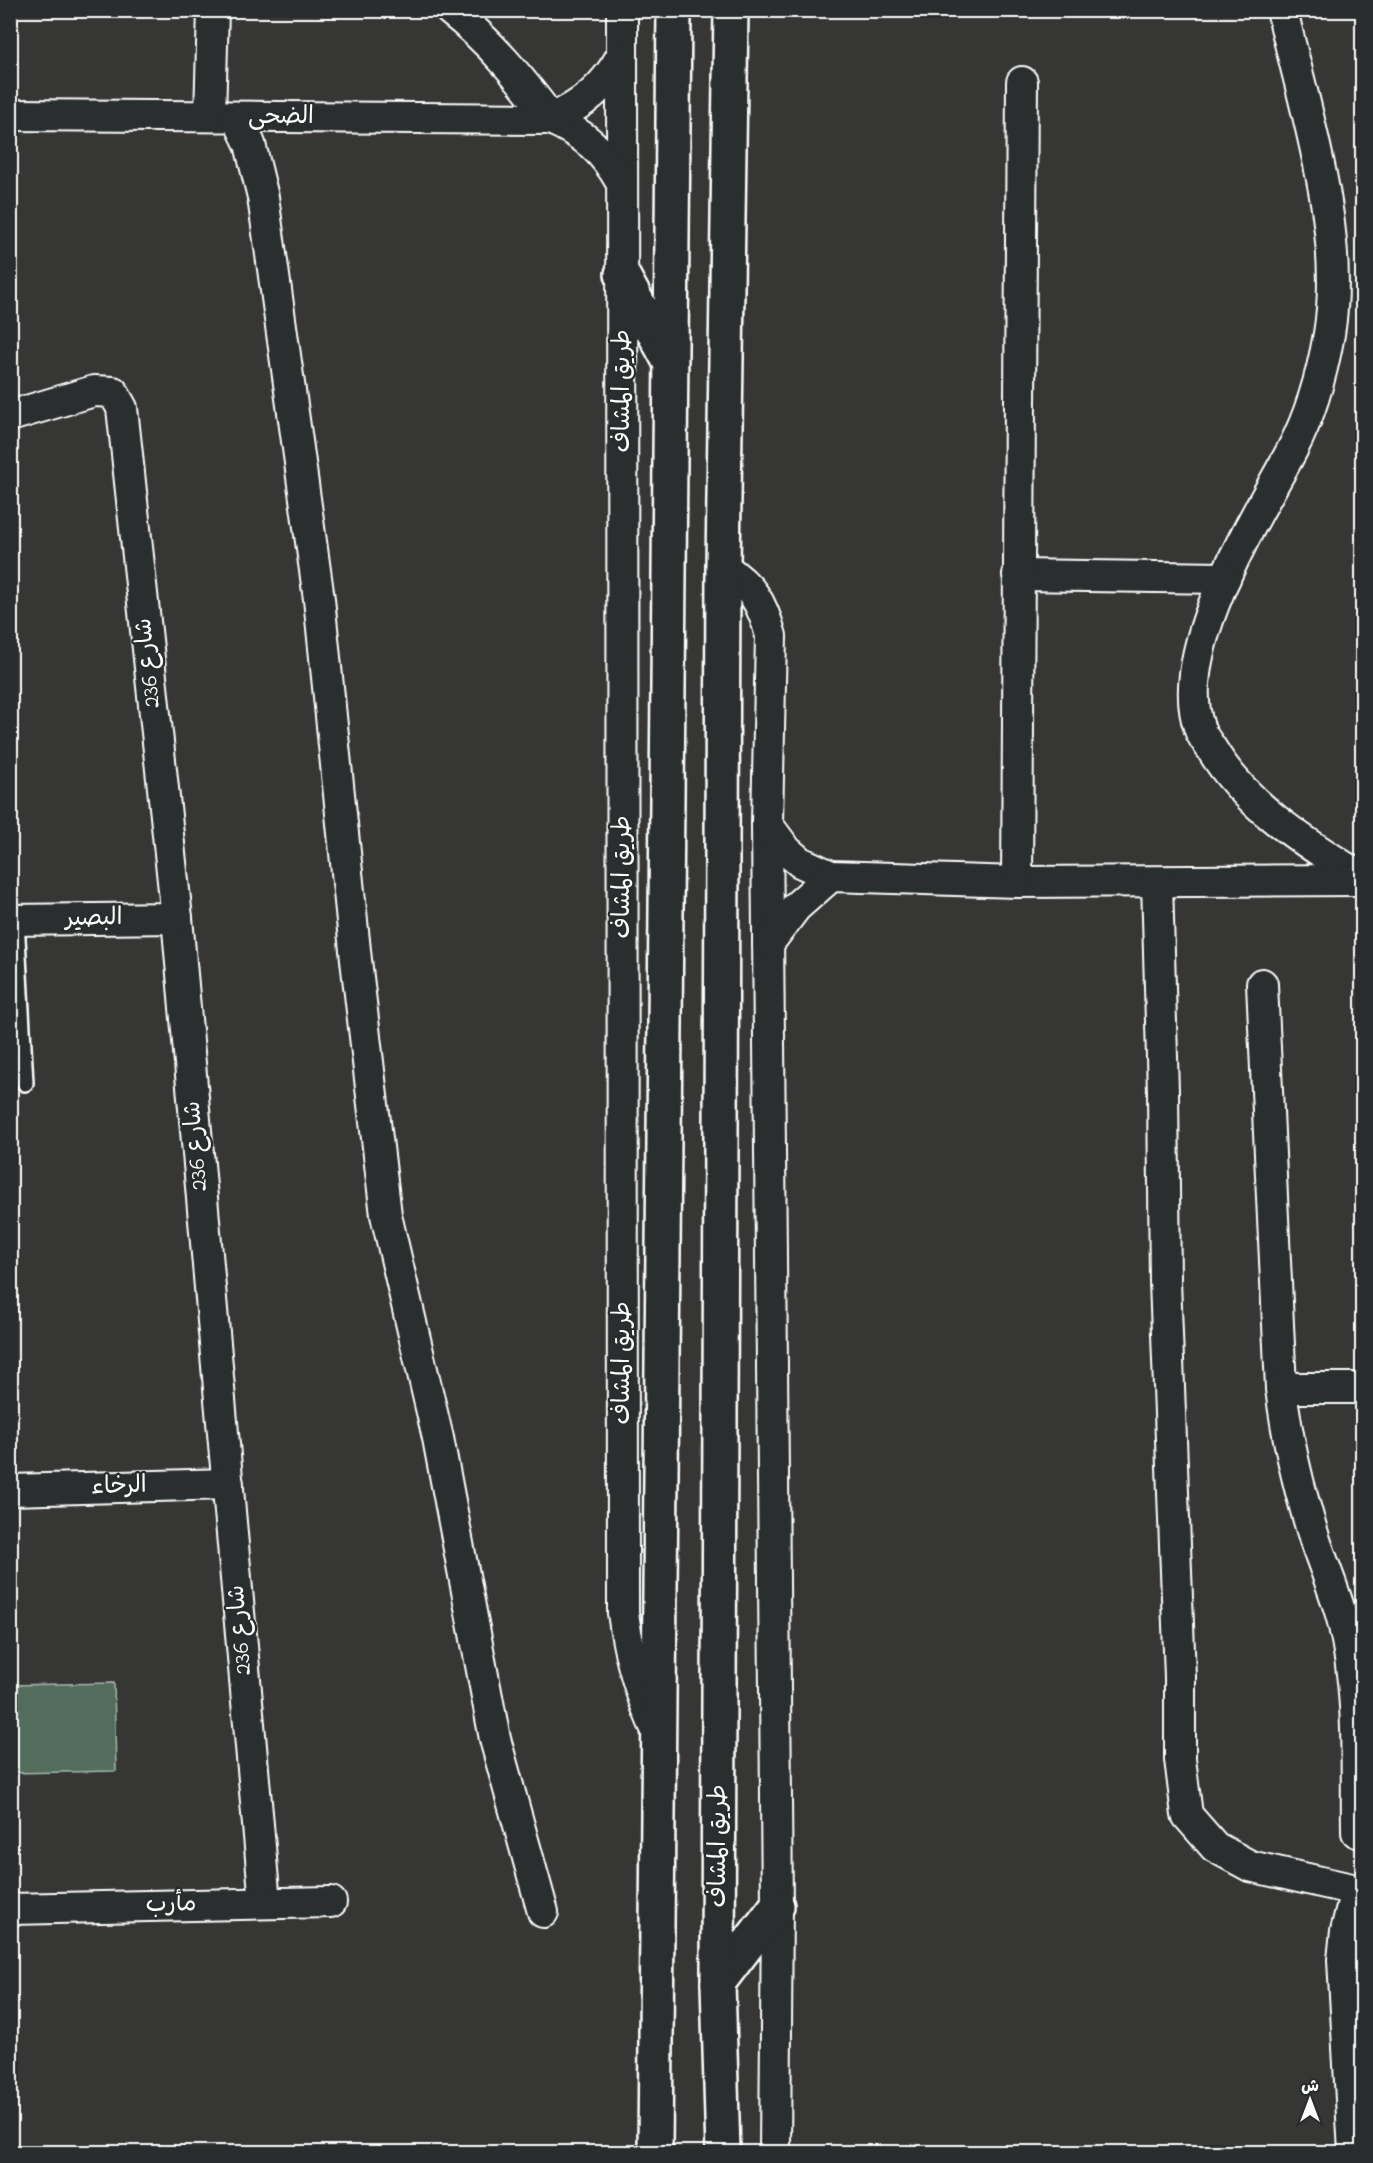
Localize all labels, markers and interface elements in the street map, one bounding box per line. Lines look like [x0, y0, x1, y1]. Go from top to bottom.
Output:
street label: الضحى [248, 100, 314, 135]
street label: طريق المشاف [606, 330, 641, 452]
street label: شارع 236 [127, 616, 171, 710]
street label: طريق المشاف [606, 816, 641, 938]
street label: البصير [63, 901, 123, 937]
street label: شارع 236 [176, 1099, 218, 1193]
street label: طريق المشاف [606, 1302, 641, 1424]
street label: الرخاء [91, 1469, 147, 1505]
street label: شارع 236 [220, 1583, 262, 1677]
street label: طريق المشاف [702, 1785, 737, 1907]
street label: مأرب [145, 1887, 197, 1923]
north arrow [1280, 2070, 1340, 2130]
text: ش [1301, 2075, 1319, 2099]

